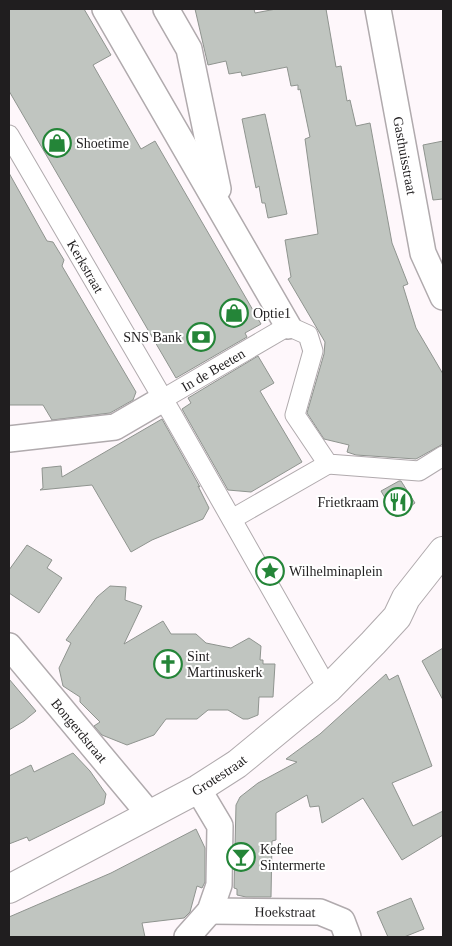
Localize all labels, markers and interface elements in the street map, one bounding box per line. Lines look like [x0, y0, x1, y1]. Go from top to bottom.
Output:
street label: Gasthuisstraat [390, 115, 420, 196]
shop icon: Shoetime [42, 128, 72, 158]
place label: Shoetime [76, 136, 129, 151]
street label: Kerkstraat [64, 237, 107, 295]
shop icon: Optie1 [219, 298, 249, 328]
place label: Optie1 [253, 306, 291, 321]
bank icon: SNS Bank [186, 322, 216, 352]
place label: SNS Bank [123, 330, 182, 345]
street label: In de Beeten [179, 345, 247, 394]
restaurant icon: Frietkraam [383, 487, 413, 517]
place label: Frietkraam [318, 495, 379, 510]
place icon: Wilhelminaplein [255, 556, 285, 586]
place label: Wilhelminaplein [289, 564, 383, 579]
church icon: Sint Martinuskerk [153, 649, 183, 679]
place label: Sint Martinuskerk [187, 649, 262, 680]
street label: Bongerdstraat [49, 695, 110, 766]
street label: Grotestraat [189, 752, 250, 798]
bar icon: Kefee Sintermerte [226, 842, 256, 872]
place label: Kefee Sintermerte [260, 842, 325, 873]
street label: Hoekstraat [255, 904, 316, 919]

